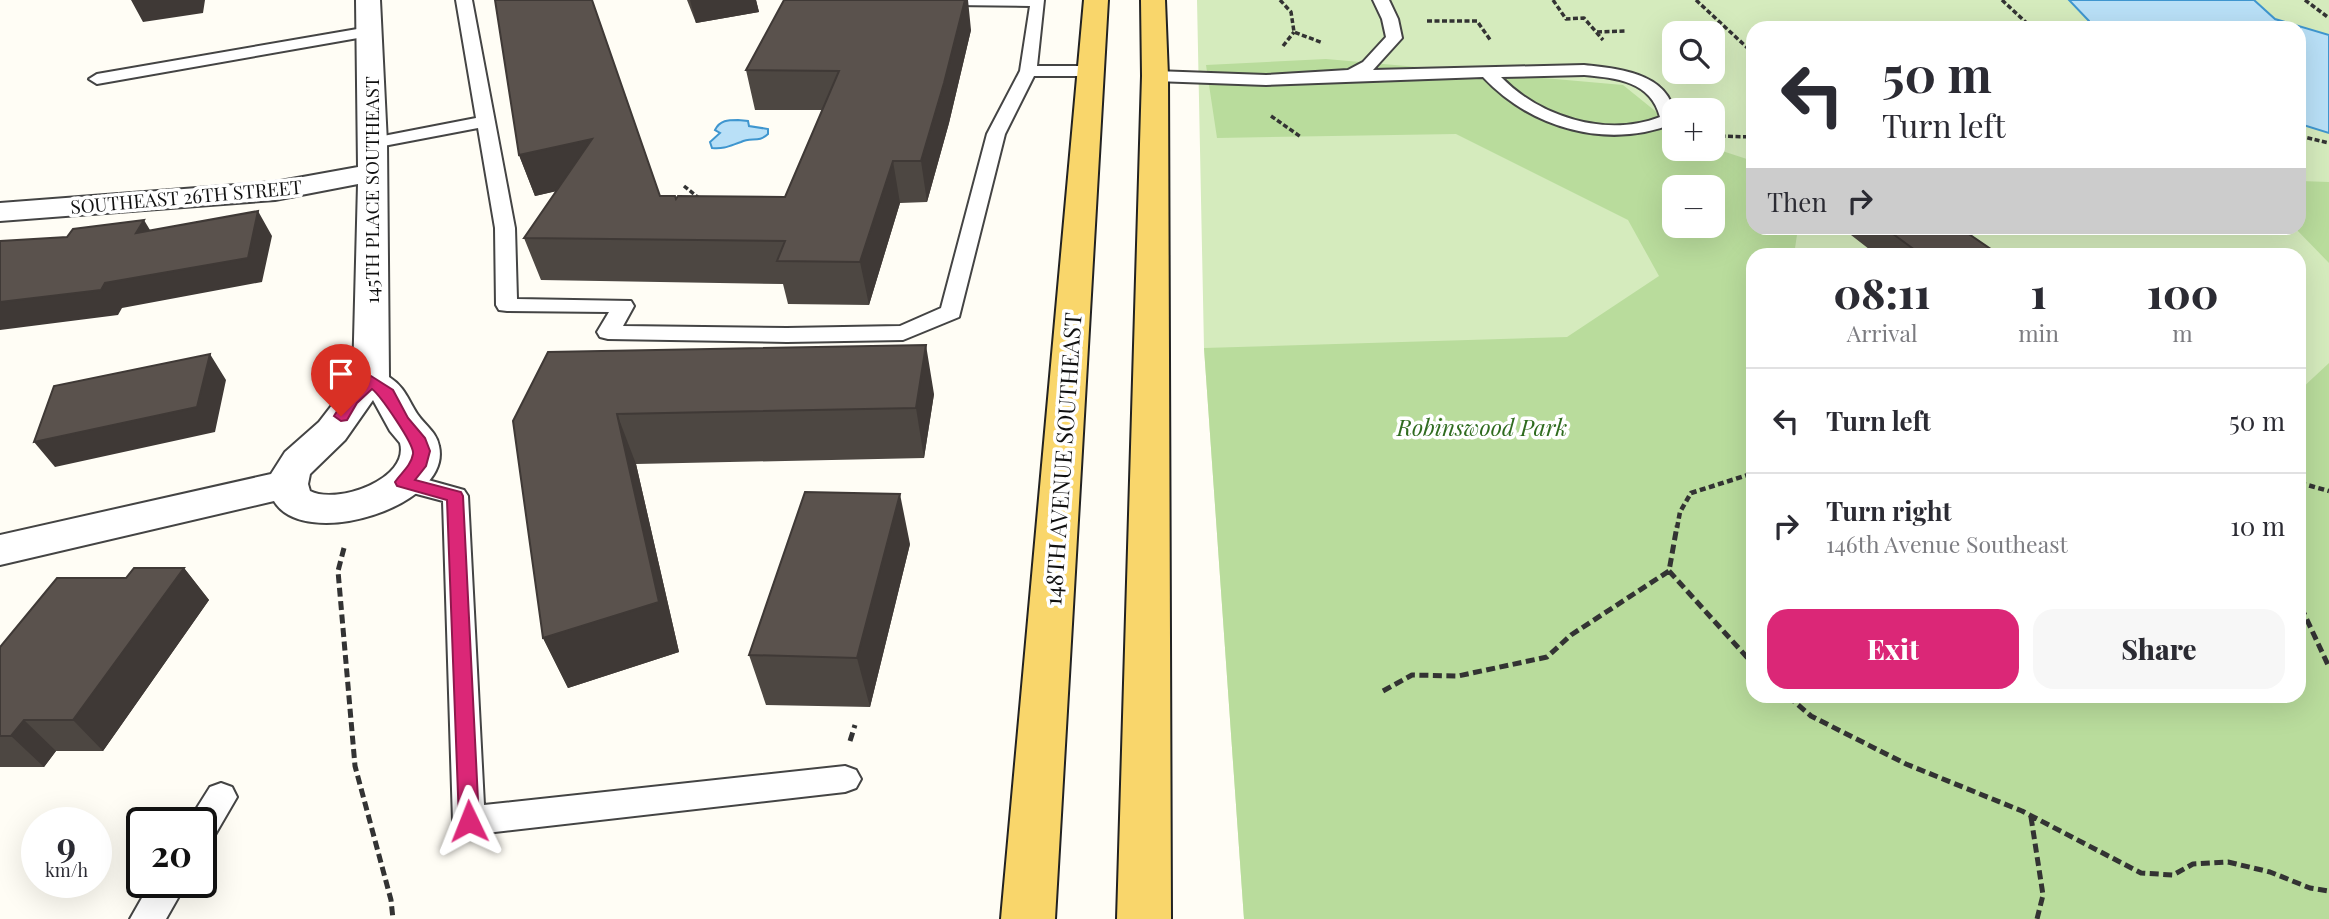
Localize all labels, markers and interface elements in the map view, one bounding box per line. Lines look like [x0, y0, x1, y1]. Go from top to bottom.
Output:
map controls [1662, 21, 1725, 238]
button: search [1662, 21, 1725, 84]
text: 50 m [1882, 40, 1992, 105]
icon: left [1767, 49, 1858, 140]
street label: 145TH PLACE SOUTHEAST [358, 76, 384, 304]
button: + [1662, 98, 1725, 161]
text: Turn left [1882, 103, 2006, 146]
street label: SOUTHEAST 26TH STREET [69, 173, 303, 219]
button: − [1662, 175, 1725, 238]
icon: right [1841, 182, 1879, 220]
text: Then [1767, 184, 1827, 219]
text: 08:11 [1834, 264, 1931, 320]
text: 1 [2030, 264, 2047, 320]
text: 100 [2147, 264, 2218, 320]
street label: 148TH AVENUE SOUTHEAST [1036, 311, 1088, 607]
text: Arrival [1847, 317, 1917, 348]
text: min [2018, 317, 2059, 348]
text: m [2172, 317, 2193, 348]
pin [311, 344, 371, 416]
icon: arrive [322, 355, 360, 393]
icon: left [1767, 402, 1805, 440]
text: Turn left [1826, 403, 1931, 438]
text: 50 m [2229, 403, 2285, 438]
park label: Robinswood Park [1396, 411, 1567, 442]
text: Turn right [1826, 493, 1952, 528]
icon: right [1767, 507, 1805, 545]
text: 10 m [2230, 508, 2285, 543]
text: 146th Avenue Southeast [1826, 528, 2068, 559]
button: Exit [1767, 609, 2019, 689]
button: Share [2033, 609, 2285, 689]
position arrow [432, 784, 506, 858]
speed limit sign: 20 [126, 807, 217, 898]
text: 9 [57, 820, 76, 867]
text: km/h [45, 858, 88, 882]

